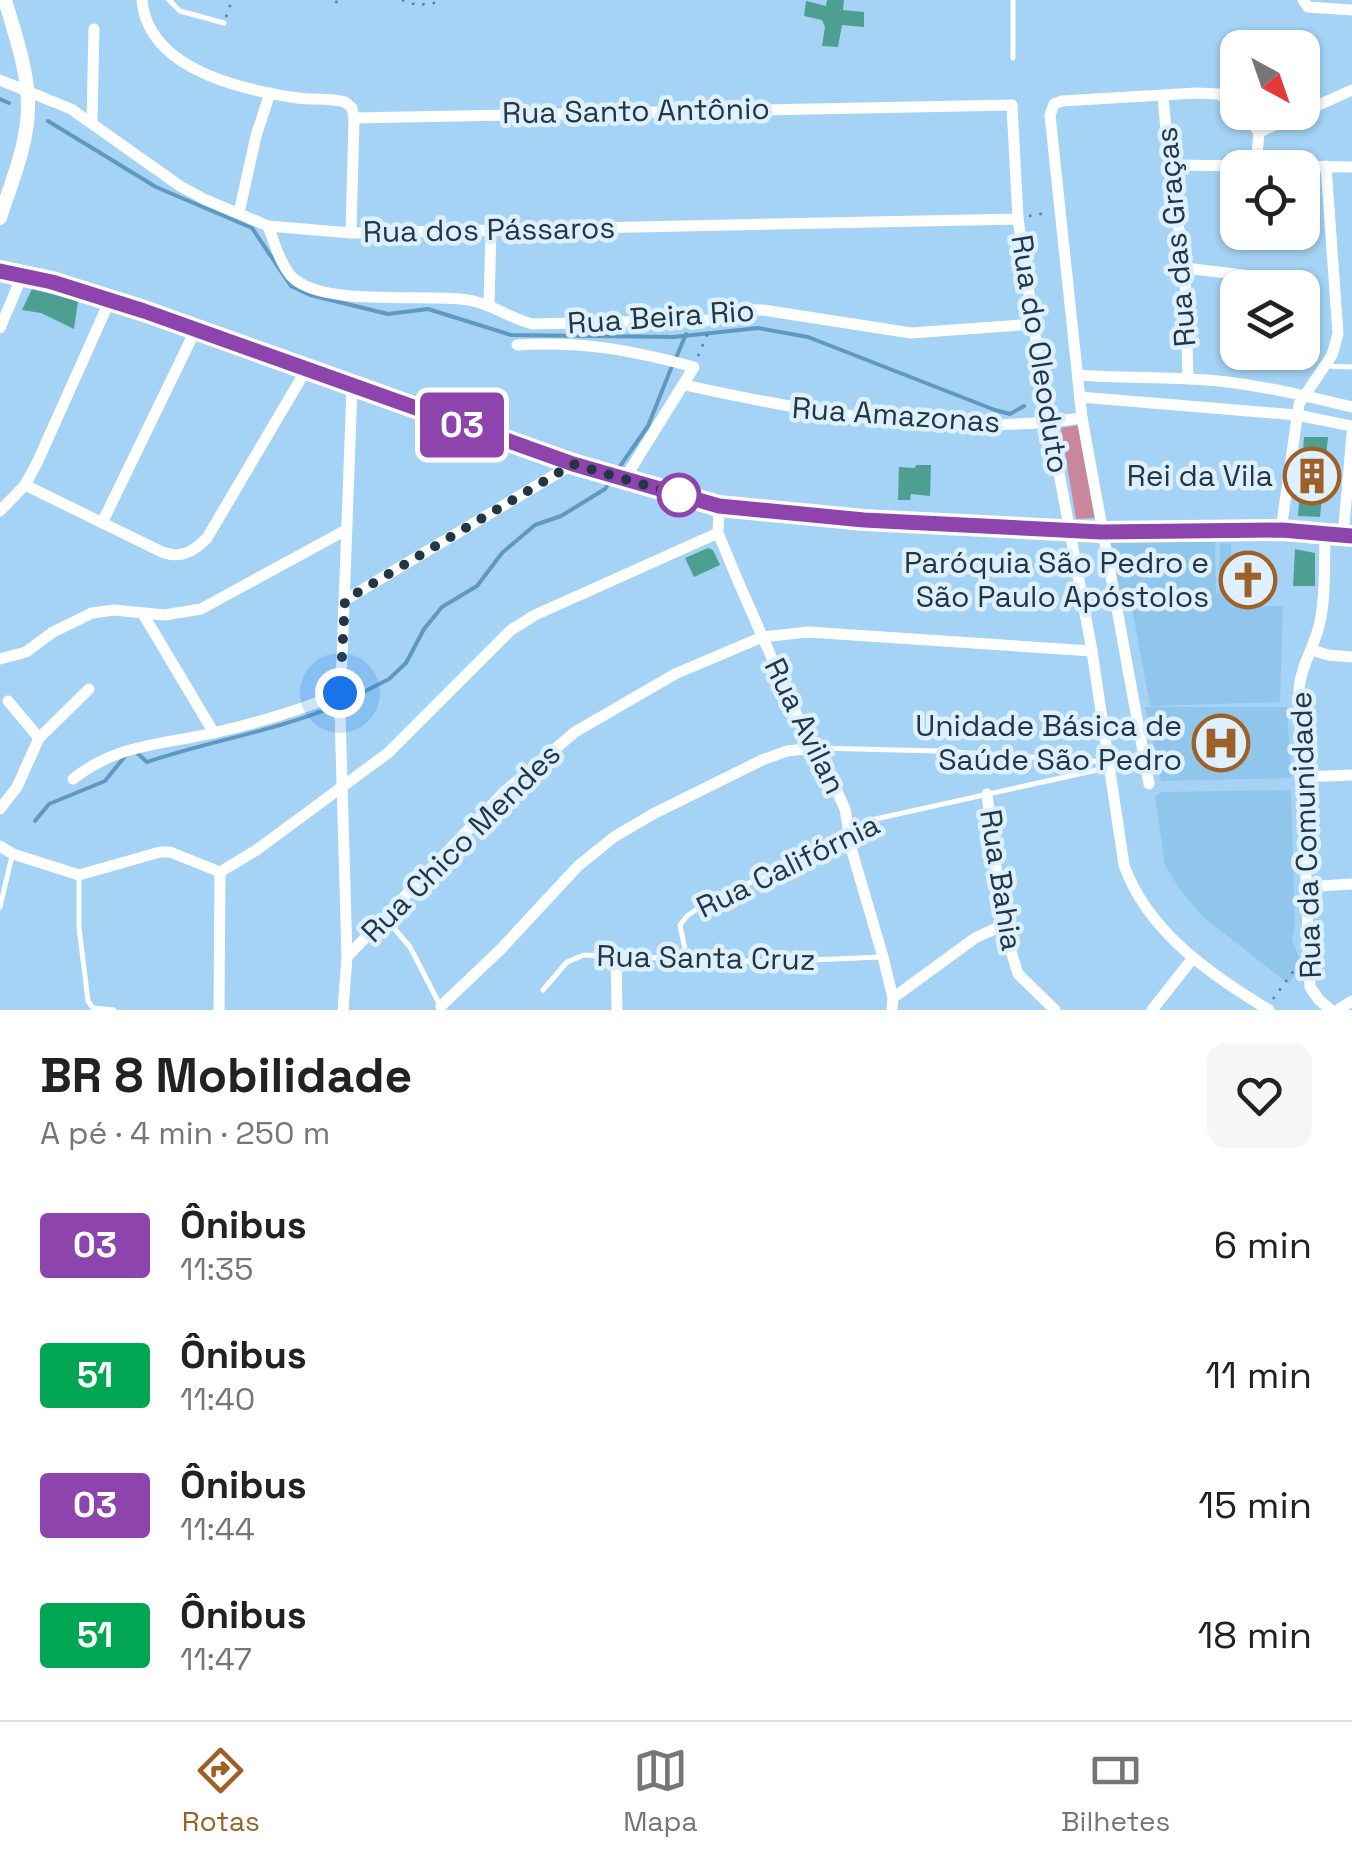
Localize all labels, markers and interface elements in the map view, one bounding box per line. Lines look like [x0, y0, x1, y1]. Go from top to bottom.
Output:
north arrow [1220, 30, 1320, 130]
map controls [1220, 30, 1320, 370]
street label: Rua Santo Antônio [502, 89, 770, 132]
street label: Rua das Graças [1146, 125, 1205, 349]
button: locate [1220, 150, 1320, 250]
street label: Rua dos Pássaros [363, 208, 615, 251]
street label: Rua do Oleoduto [1002, 232, 1079, 476]
button: layers [1220, 270, 1320, 370]
street label: Rua Beira Rio [566, 290, 756, 343]
street label: Rua Amazonas [791, 388, 1002, 441]
line badge: 03 [417, 392, 507, 458]
text: 03 [440, 403, 484, 447]
building icon: Rei da Vila [1282, 446, 1342, 506]
place label: Rei da Vila [1127, 456, 1273, 495]
unlabelled marker [658, 474, 700, 516]
place label: Paróquia São Pedro e São Paulo Apóstolos [904, 543, 1209, 616]
church icon: Paróquia São Pedro e São Paulo Apóstolos [1218, 550, 1278, 610]
street label: Rua Avilan [756, 651, 855, 800]
your location [315, 668, 365, 718]
street label: Rua da Comunidade [1281, 691, 1330, 979]
place label: Unidade Básica de Saúde São Pedro [915, 706, 1182, 779]
hospital icon: Unidade Básica de Saúde São Pedro [1191, 713, 1251, 773]
street label: Rua Chico Mendes [353, 735, 569, 951]
street label: Rua Califórnia [690, 804, 886, 927]
street label: Rua Bahia [971, 807, 1032, 953]
street label: Rua Santa Cruz [596, 936, 816, 979]
button: heart [1207, 1043, 1312, 1148]
text: BR 8 Mobilidade [40, 1045, 412, 1106]
text: A pé · 4 min · 250 m [40, 1113, 330, 1153]
text: Ônibus [180, 1201, 307, 1249]
text: 6 min [1214, 1221, 1312, 1269]
text: 03 [73, 1223, 117, 1267]
text: 11:35 [180, 1249, 253, 1289]
text: Ônibus [180, 1331, 307, 1379]
text: 11 min [1205, 1351, 1312, 1399]
text: 51 [77, 1353, 113, 1397]
text: 11:40 [180, 1379, 255, 1419]
text: Ônibus [180, 1461, 307, 1509]
text: 15 min [1198, 1481, 1312, 1529]
text: 03 [73, 1483, 117, 1527]
text: 11:44 [180, 1509, 255, 1549]
text: Ônibus [180, 1591, 307, 1639]
text: 18 min [1197, 1611, 1312, 1659]
text: 51 [77, 1613, 113, 1657]
text: 11:47 [180, 1639, 252, 1679]
tab: Rotas [182, 1743, 260, 1839]
tab: Mapa [623, 1743, 698, 1839]
tab: Bilhetes [1061, 1743, 1170, 1839]

